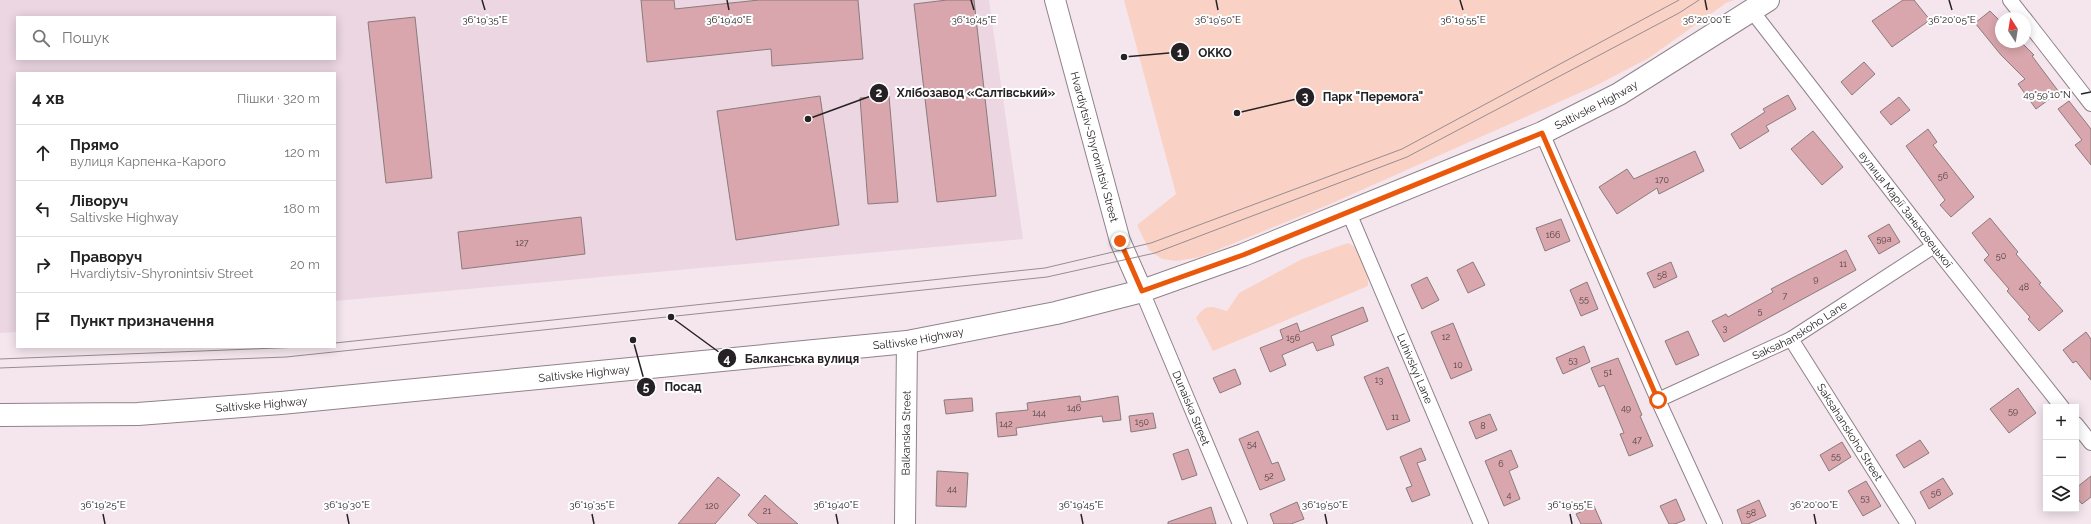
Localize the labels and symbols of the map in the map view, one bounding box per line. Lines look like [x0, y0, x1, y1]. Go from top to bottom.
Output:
north arrow [1995, 12, 2031, 48]
text: 36°19'35"E [462, 14, 508, 25]
text: 36°19'40"E [706, 14, 752, 25]
text: 36°19'45"E [951, 14, 997, 25]
text: 36°19'50"E [1195, 14, 1241, 25]
text: 36°19'55"E [1440, 14, 1486, 25]
text: 36°20'00"E [1683, 14, 1731, 25]
text: 36°20'05"E [1928, 14, 1976, 25]
callout: OKKO [1170, 40, 1239, 64]
text: 1 [1177, 46, 1183, 60]
text: OKKO [1198, 46, 1232, 60]
street label: Hvardiytsiv-Shyronintsiv Street [1068, 70, 1121, 224]
street label: Saltivske Highway [1553, 78, 1640, 133]
callout: Хлібозавод «Салтівський» [869, 81, 1064, 105]
callout: Парк "Перемога" [1295, 85, 1432, 109]
text: 2 [876, 86, 883, 100]
text: Хлібозавод «Салтівський» [896, 86, 1055, 100]
text: 49°59'10"N [2023, 89, 2071, 100]
text: 3 [1302, 90, 1309, 104]
text: Парк "Перемога" [1323, 90, 1423, 104]
street label: вулиця Марії Заньковецької [1856, 149, 1955, 271]
house number: 56 [1938, 171, 1949, 181]
house number: 170 [1655, 175, 1670, 185]
house number: 166 [1546, 230, 1561, 240]
route end [1111, 232, 1129, 250]
house number: 59а [1876, 234, 1892, 244]
house number: 127 [515, 238, 529, 248]
house number: 50 [1996, 251, 2007, 261]
house number: 11 [1839, 259, 1847, 269]
house number: 58 [1657, 270, 1667, 280]
house number: 9 [1813, 274, 1819, 284]
house number: 48 [2019, 282, 2029, 292]
house number: 7 [1783, 291, 1788, 301]
house number: 55 [1579, 294, 1589, 304]
street label: Saksahanskoho Lane [1750, 298, 1850, 363]
house number: 5 [1758, 306, 1763, 316]
house number: 3 [1723, 323, 1728, 333]
street label: Saltivske Highway [872, 325, 965, 352]
street label: Luhivskyi Lane [1394, 332, 1435, 406]
house number: 12 [1442, 332, 1451, 342]
house number: 156 [1286, 333, 1301, 343]
callout: Балканська вулиця [717, 346, 867, 370]
text: 4 [724, 352, 731, 366]
text: Балканська вулиця [745, 352, 859, 366]
house number: 53 [1568, 355, 1578, 365]
house number: 10 [1453, 360, 1463, 370]
street label: Saltivske Highway [538, 363, 631, 385]
house number: 51 [1604, 367, 1613, 377]
street label: Dunaiska Street [1169, 369, 1212, 448]
callout: Посад [636, 375, 710, 399]
house number: 13 [1375, 375, 1384, 385]
text: 5 [643, 380, 650, 394]
text: Посад [664, 380, 702, 394]
street label: Saksahanskoho Street [1814, 381, 1885, 483]
street label: Balkanska Street [900, 390, 913, 476]
route start [1649, 391, 1667, 409]
street label: Saltivske Highway [215, 394, 308, 415]
house number: 146 [1067, 403, 1082, 413]
house number: 49 [1621, 403, 1631, 413]
house number: 59 [2008, 406, 2018, 416]
house number: 144 [1032, 408, 1046, 418]
house number: 11 [1391, 412, 1399, 422]
house number: 150 [1135, 417, 1150, 427]
house number: 142 [999, 419, 1013, 429]
house number: 8 [1480, 421, 1486, 431]
house number: 47 [1632, 435, 1642, 445]
house number: 54 [1247, 439, 1257, 449]
house number: 55 [1831, 451, 1841, 461]
house number: 6 [1498, 459, 1504, 469]
house number: 52 [1264, 471, 1274, 481]
house number: 44 [947, 484, 957, 494]
house number: 56 [1931, 488, 1942, 498]
house number: 4 [1507, 490, 1512, 500]
house number: 53 [1860, 493, 1870, 503]
text: 36°19'25"E [80, 499, 126, 510]
text: 36°19'30"E [324, 499, 370, 510]
text: 36°19'35"E [569, 499, 615, 510]
text: 36°19'40"E [813, 499, 859, 510]
text: 36°19'45"E [1058, 499, 1104, 510]
text: 36°19'50"E [1302, 499, 1348, 510]
text: 36°19'55"E [1547, 499, 1593, 510]
text: 36°20'00"E [1790, 499, 1838, 510]
house number: 120 [705, 501, 720, 511]
house number: 21 [763, 506, 771, 516]
house number: 58 [1746, 508, 1756, 518]

